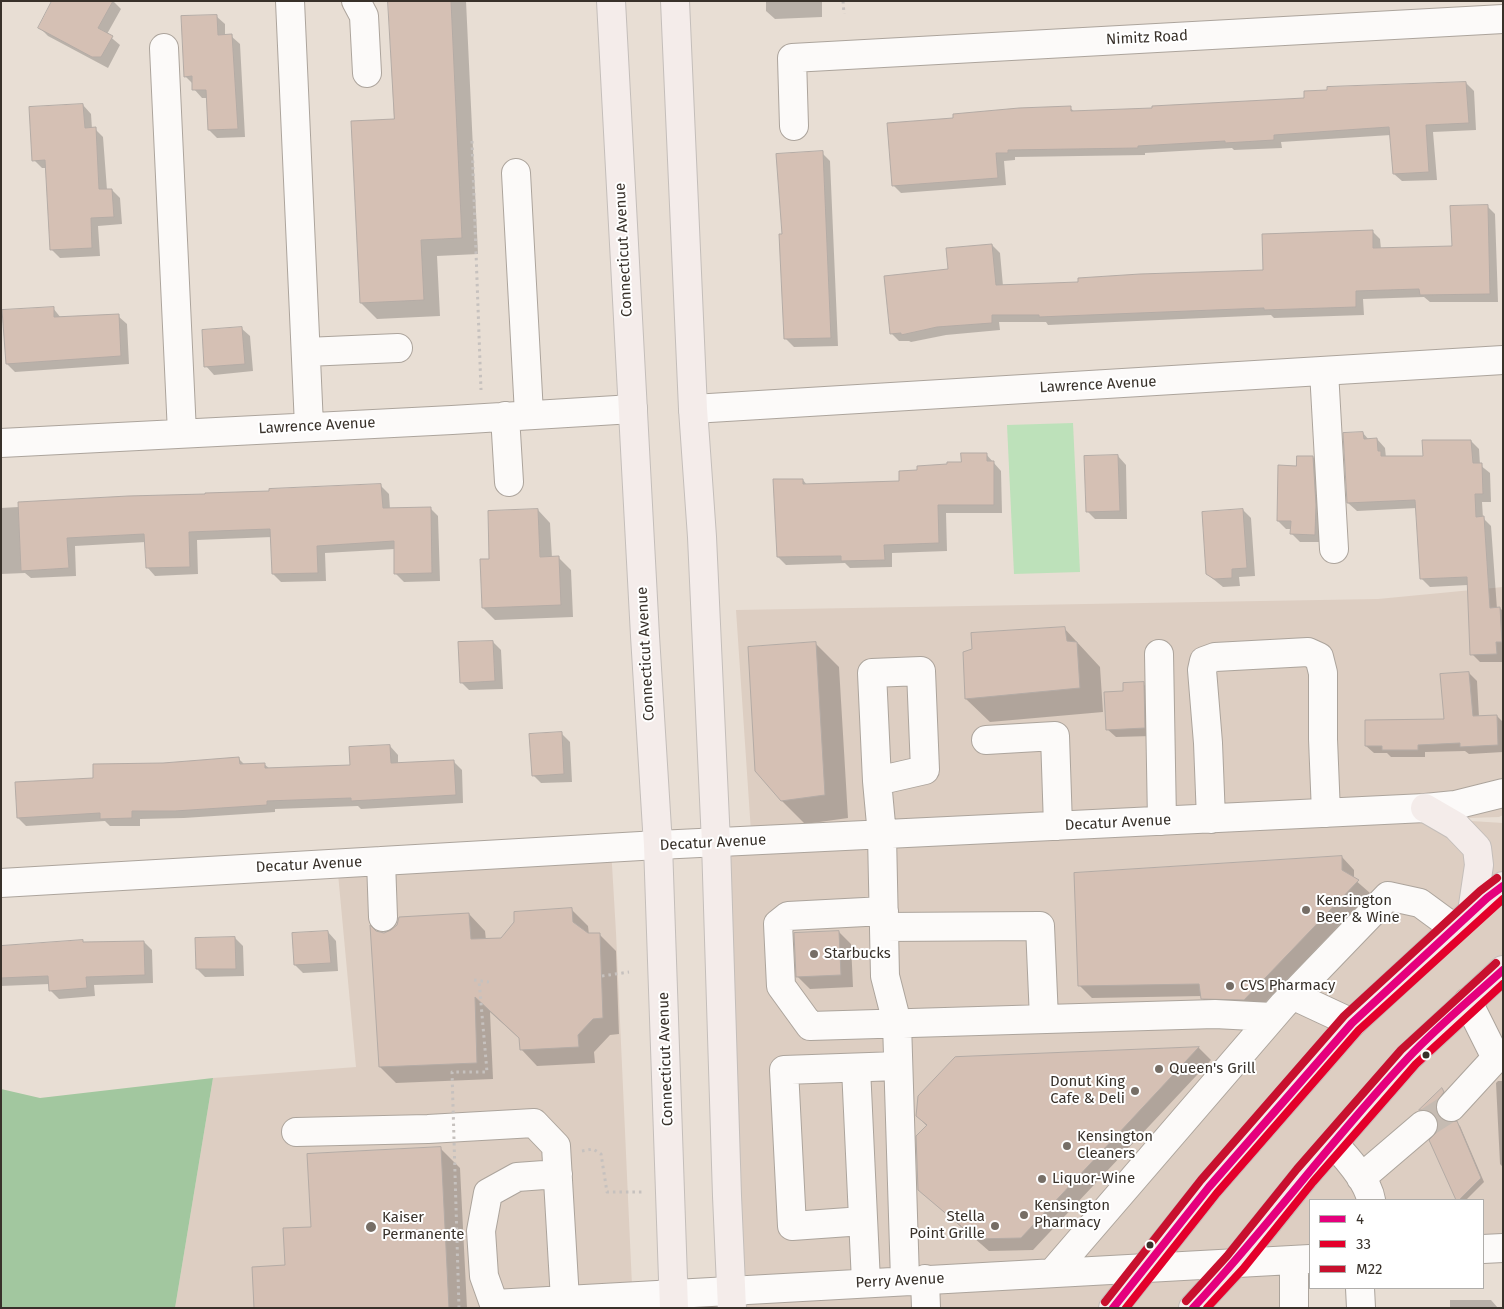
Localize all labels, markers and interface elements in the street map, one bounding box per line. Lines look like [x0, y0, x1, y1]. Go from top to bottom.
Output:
street label: Nimitz Road [1106, 27, 1188, 49]
street label: Connecticut Avenue [611, 182, 637, 318]
street label: Lawrence Avenue [1039, 373, 1157, 397]
street label: Lawrence Avenue [258, 414, 376, 438]
street label: Connecticut Avenue [633, 586, 659, 722]
street label: Decatur Avenue [1064, 811, 1172, 835]
street label: Decatur Avenue [659, 831, 767, 855]
street label: Decatur Avenue [255, 853, 363, 877]
place label: Kensington Beer & Wine [1316, 892, 1400, 927]
marker: Kensington Beer & Wine [1300, 904, 1312, 916]
place label: Starbucks [824, 945, 891, 963]
marker: Starbucks [808, 948, 820, 960]
place label: CVS Pharmacy [1240, 977, 1335, 995]
marker: CVS Pharmacy [1224, 980, 1236, 992]
street label: Connecticut Avenue [655, 992, 677, 1126]
unlabelled marker [1421, 1050, 1431, 1060]
place label: Queen's Grill [1169, 1060, 1255, 1078]
marker: Queen's Grill [1153, 1063, 1165, 1075]
place label: Donut King Cafe & Deli [1050, 1073, 1125, 1108]
marker: Donut King Cafe & Deli [1129, 1085, 1141, 1097]
place label: Kensington Cleaners [1077, 1128, 1153, 1163]
marker: Kensington Cleaners [1061, 1140, 1073, 1152]
place label: Liquor-Wine [1052, 1170, 1135, 1188]
marker: Liquor-Wine [1036, 1173, 1048, 1185]
place label: Kensington Pharmacy [1034, 1197, 1110, 1232]
legend [1309, 1199, 1484, 1289]
place label: Stella Point Grille [909, 1208, 985, 1243]
place label: Kaiser Permanente [382, 1209, 464, 1244]
marker: Kensington Pharmacy [1018, 1209, 1030, 1221]
text: 4 [1356, 1210, 1364, 1228]
marker: Kaiser Permanente [364, 1220, 378, 1234]
marker: Stella Point Grille [989, 1220, 1001, 1232]
text: 33 [1356, 1235, 1371, 1253]
unlabelled marker [1145, 1240, 1155, 1250]
text: M22 [1356, 1260, 1383, 1278]
street label: Perry Avenue [855, 1270, 945, 1292]

